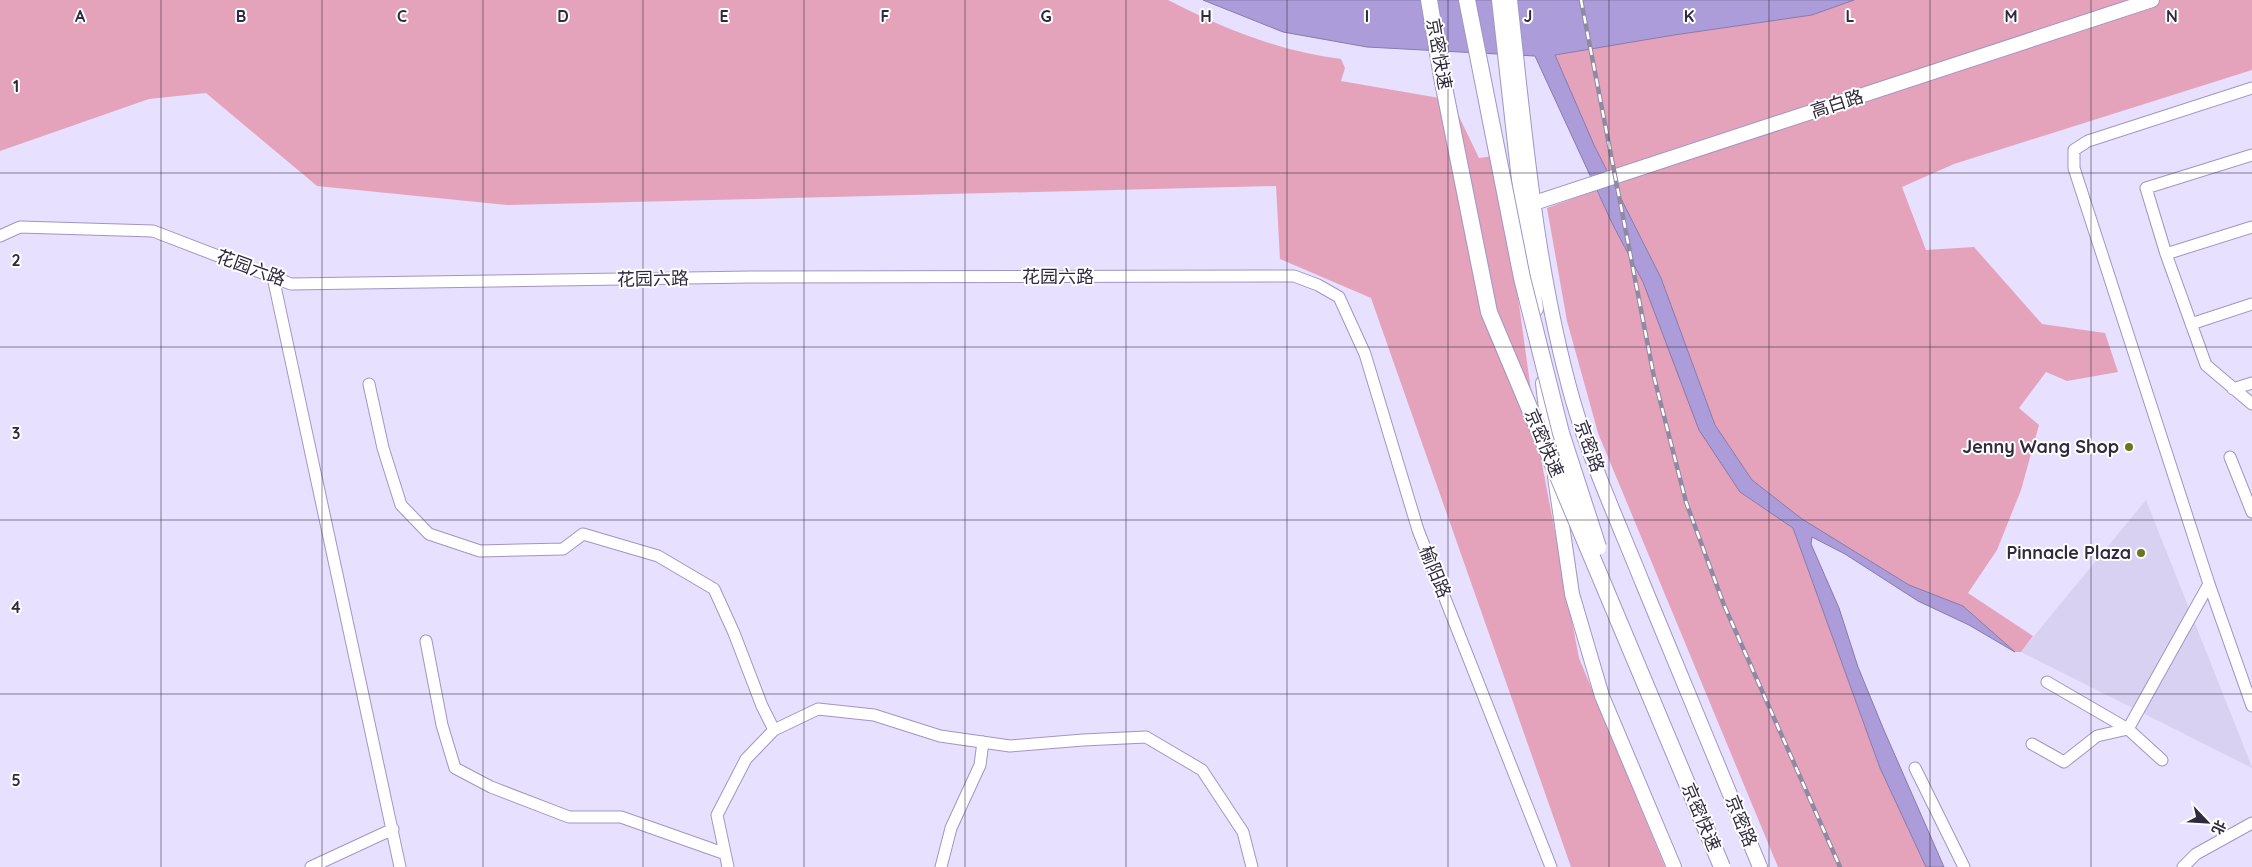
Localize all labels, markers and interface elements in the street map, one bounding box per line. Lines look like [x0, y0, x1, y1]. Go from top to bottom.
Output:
text: A [75, 6, 86, 26]
text: B [236, 6, 246, 26]
text: C [397, 6, 407, 26]
text: D [557, 6, 569, 26]
text: E [719, 6, 729, 26]
text: F [881, 6, 890, 26]
text: G [1040, 6, 1052, 26]
text: H [1200, 6, 1212, 26]
text: I [1365, 6, 1369, 26]
text: J [1524, 6, 1532, 26]
text: K [1684, 6, 1694, 26]
text: L [1846, 6, 1855, 26]
text: M [2004, 6, 2018, 26]
text: N [2166, 6, 2178, 26]
street label: 京密快速 [1422, 16, 1457, 91]
text: 1 [13, 76, 19, 96]
street label: 高白路 [1808, 84, 1866, 123]
street label: 花园六路 [213, 244, 289, 291]
text: 2 [11, 250, 21, 270]
street label: 花园六路 [1022, 265, 1094, 288]
street label: 花园六路 [617, 266, 689, 291]
street label: 京密快速 [1520, 405, 1569, 480]
street label: 京密路 [1569, 417, 1610, 475]
text: 3 [12, 423, 20, 443]
place label: Jenny Wang Shop [1962, 435, 2119, 458]
marker: Jenny Wang Shop [2123, 441, 2135, 453]
place label: Pinnacle Plaza [2006, 541, 2131, 564]
street label: 榆阳路 [1415, 542, 1456, 601]
marker: Pinnacle Plaza [2135, 547, 2147, 559]
text: 4 [11, 597, 21, 617]
text: 5 [11, 770, 21, 790]
street label: 京密快速 [1677, 779, 1726, 854]
street label: 京密路 [1721, 791, 1762, 850]
north arrow [2182, 797, 2232, 847]
text: 北 [2208, 817, 2230, 838]

